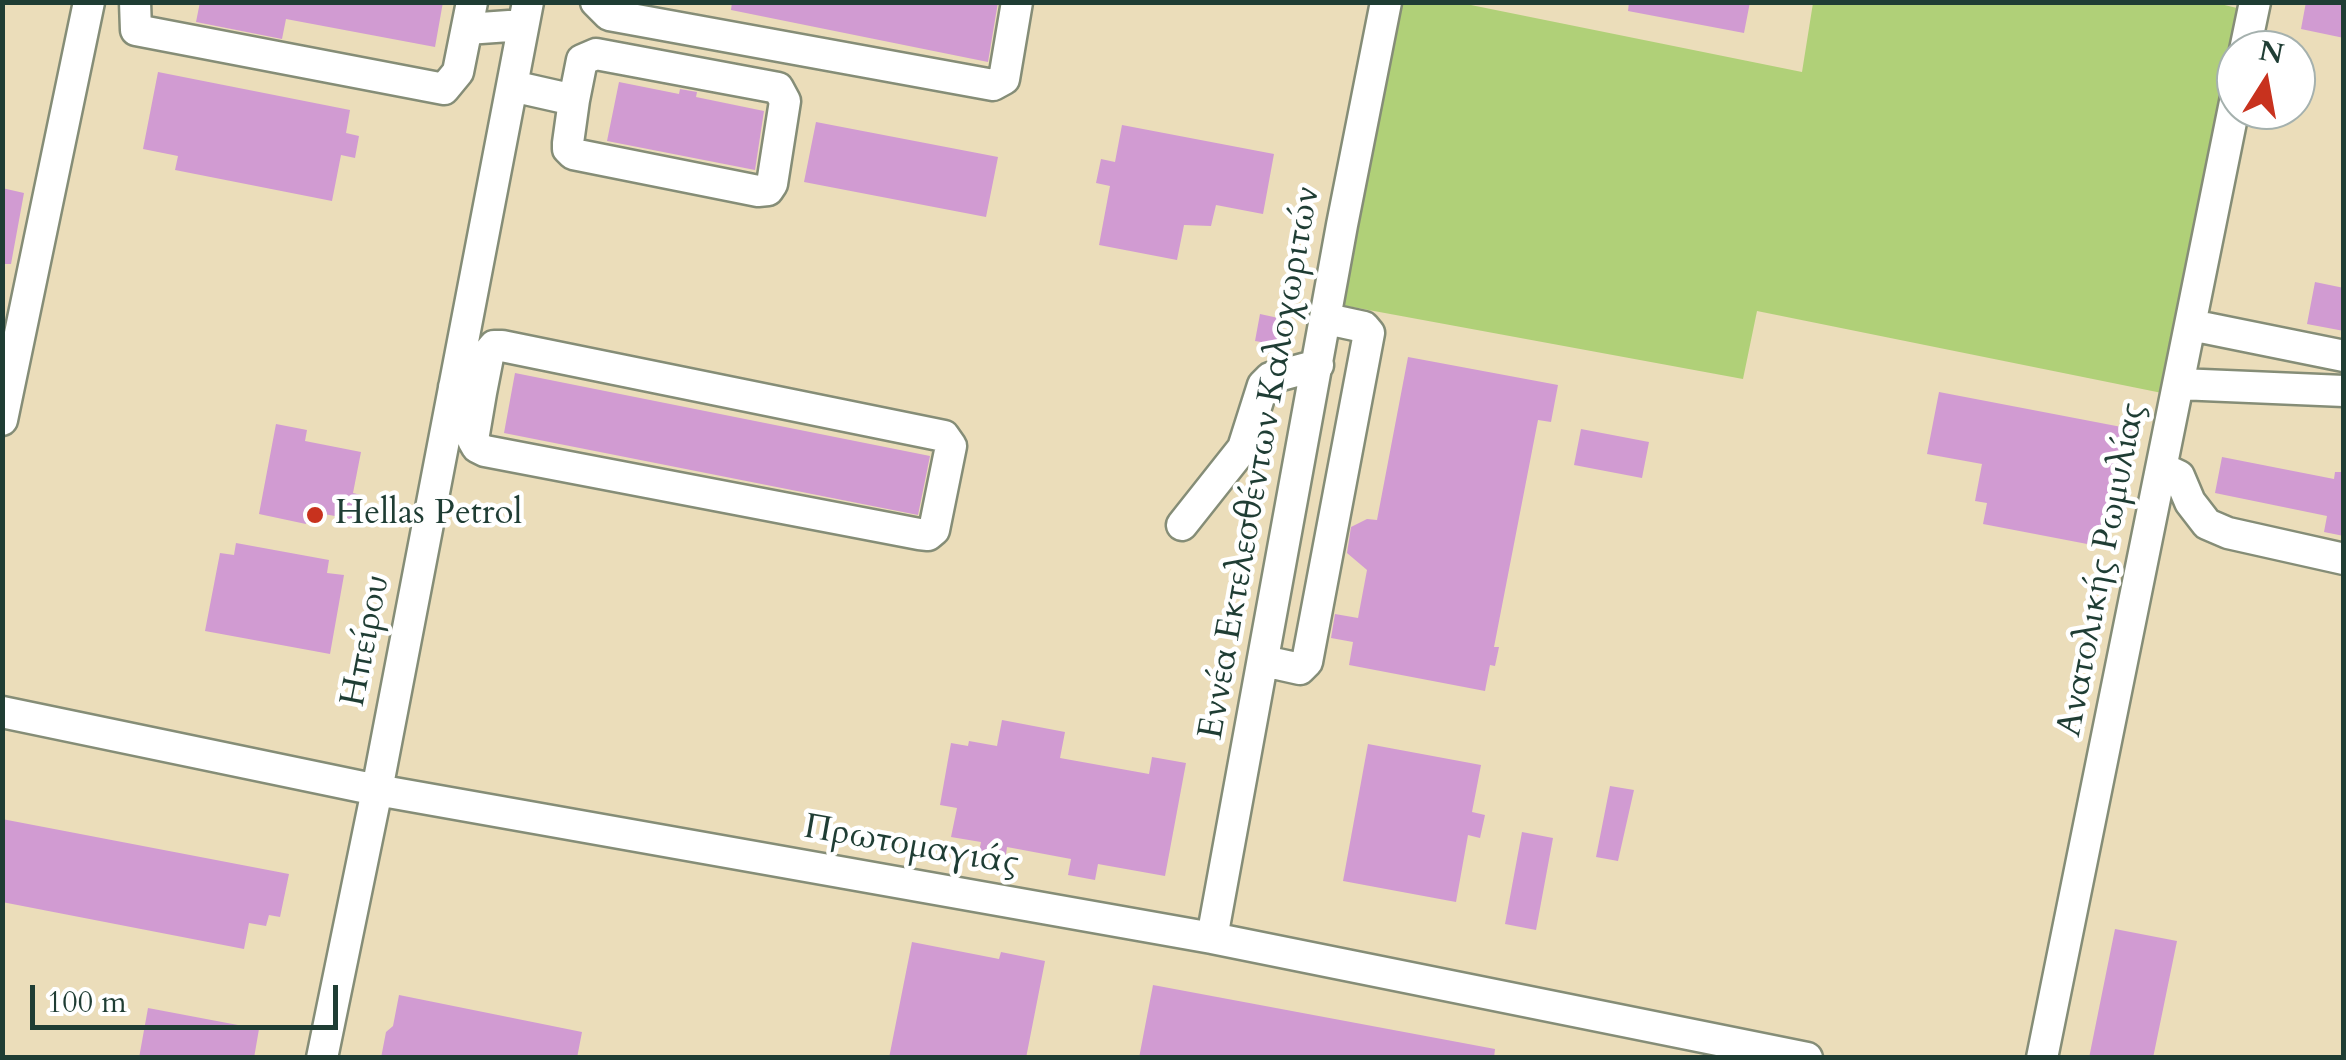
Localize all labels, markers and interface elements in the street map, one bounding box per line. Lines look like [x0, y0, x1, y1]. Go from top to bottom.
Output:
north arrow [2216, 30, 2316, 130]
text: N [2256, 32, 2287, 73]
street label: Εννέα Εκτελεσθέντων Καλοχωριτών [1192, 183, 1330, 743]
street label: Ανατολικής Ρωμυλίας [2050, 400, 2156, 740]
place label: Hellas Petrol [335, 494, 522, 536]
marker: Hellas Petrol [304, 504, 326, 526]
street label: Ηπείρου [334, 572, 400, 710]
street label: Πρωτομαγιάς [801, 807, 1021, 887]
scale bar [35, 965, 342, 1027]
text: 100 m [47, 982, 127, 1023]

